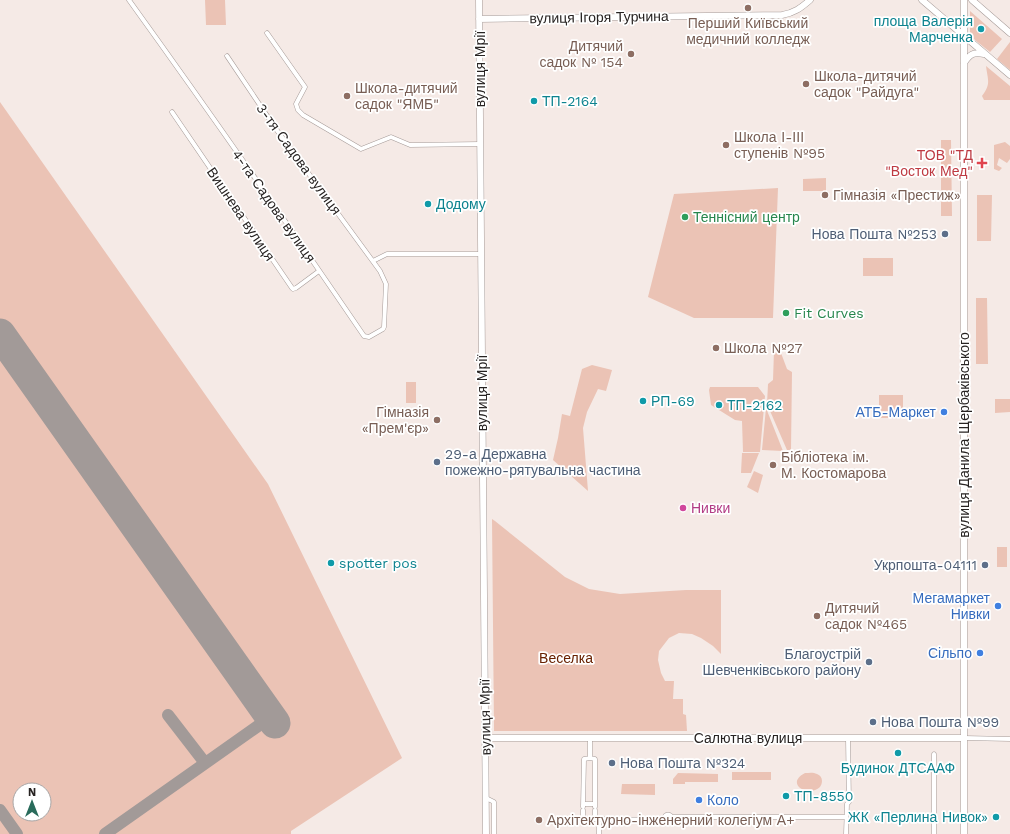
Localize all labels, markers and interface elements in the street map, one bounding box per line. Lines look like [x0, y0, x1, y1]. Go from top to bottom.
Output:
marker: Перший Київський медичний колледж [743, 3, 753, 13]
street label: вулиця Ігоря Турчина [529, 8, 669, 26]
place label: площа Валерія Марченка [874, 13, 973, 45]
place label: Перший Київський медичний колледж [686, 15, 810, 47]
marker: площа Валерія Марченка [976, 24, 986, 34]
street label: вулиця Мрії [472, 31, 488, 107]
place label: Дитячий садок № 154 [539, 38, 623, 70]
marker: Дитячий садок № 154 [626, 49, 636, 59]
place label: Школа-дитячий садок "Райдуга" [814, 68, 919, 100]
marker: Школа-дитячий садок "Райдуга" [801, 79, 811, 89]
place label: Школа-дитячий садок "ЯМБ" [355, 80, 458, 112]
marker: Школа-дитячий садок "ЯМБ" [342, 91, 352, 101]
place label: ТП-2164 [542, 93, 598, 109]
marker: ТП-2164 [529, 96, 539, 106]
street label: 3-тя Садова вулиця [253, 100, 345, 218]
place label: Школа І-ІІІ ступенів №95 [734, 129, 825, 161]
marker: Школа І-ІІІ ступенів №95 [721, 140, 731, 150]
street label: 4-та Садова вулиця [229, 147, 319, 265]
place label: ТОВ "ТД "Восток Мед" [885, 147, 974, 179]
marker: ТОВ "ТД "Восток Мед" [976, 157, 988, 169]
street label: Вишнева вулиця [204, 164, 278, 264]
place label: Гімназія «Престиж» [833, 187, 961, 203]
marker: Гімназія «Престиж» [820, 190, 830, 200]
place label: Додому [436, 196, 486, 212]
marker: Додому [423, 199, 433, 209]
place label: Теннісний центр [693, 209, 800, 225]
marker: Теннісний центр [680, 212, 690, 222]
place label: Нова Пошта №253 [812, 226, 937, 242]
marker: Нова Пошта №253 [940, 229, 950, 239]
place label: Fit Curves [794, 305, 864, 321]
marker: Fit Curves [781, 308, 791, 318]
street label: вулиця Данила Щербаківського [956, 332, 972, 538]
place label: Школа №27 [724, 340, 803, 356]
marker: Школа №27 [711, 343, 721, 353]
street label: вулиця Мрії [474, 355, 490, 431]
place label: РП-69 [651, 393, 695, 409]
marker: РП-69 [638, 396, 648, 406]
place label: ТП-2162 [727, 397, 783, 413]
marker: ТП-2162 [714, 400, 724, 410]
place label: Гімназія «Прем'єр» [362, 404, 429, 436]
place label: АТБ-Маркет [855, 404, 937, 420]
marker: АТБ-Маркет [939, 407, 949, 417]
marker: Гімназія «Прем'єр» [432, 415, 442, 425]
place label: 29-а Державна пожежно-рятувальна частина [445, 446, 641, 478]
place label: Бібліотека ім. М. Костомарова [781, 449, 886, 481]
marker: 29-а Державна пожежно-рятувальна частина [432, 457, 442, 467]
marker: Бібліотека ім. М. Костомарова [768, 460, 778, 470]
place label: Нивки [691, 500, 730, 516]
marker: Нивки [678, 503, 688, 513]
place label: spotter pos [339, 555, 417, 571]
place label: Укрпошта-04111 [874, 557, 977, 573]
marker: spotter pos [326, 558, 336, 568]
marker: Укрпошта-04111 [980, 560, 990, 570]
place label: Мегамаркет Нивки [913, 590, 991, 622]
place label: Дитячий садок №465 [825, 600, 907, 632]
marker: Мегамаркет Нивки [993, 601, 1003, 611]
marker: Дитячий садок №465 [812, 611, 822, 621]
place label: Сільпо [928, 645, 972, 661]
place label: Благоустрій Шевченківського району [703, 646, 861, 678]
marker: Сільпо [975, 648, 985, 658]
park label: Веселка [539, 650, 593, 666]
marker: Благоустрій Шевченківського району [864, 657, 874, 667]
street label: вулиця Мрії [476, 678, 494, 755]
place label: Нова Пошта №99 [881, 714, 999, 730]
marker: Нова Пошта №99 [868, 717, 878, 727]
street label: Салютна вулиця [694, 730, 802, 746]
marker: Будинок ДТСААФ [893, 748, 903, 758]
place label: Нова Пошта №324 [620, 755, 745, 771]
marker: Нова Пошта №324 [607, 758, 617, 768]
place label: Будинок ДТСААФ [841, 760, 955, 776]
north arrow [12, 782, 52, 822]
text: N [28, 786, 36, 799]
place label: ТП-8550 [794, 788, 853, 804]
marker: ТП-8550 [781, 791, 791, 801]
place label: Коло [707, 792, 739, 808]
marker: Коло [694, 795, 704, 805]
place label: ЖК «Перлина Нивок» [848, 809, 988, 825]
place label: Архітектурно-інженерний колегіум А+ [547, 812, 795, 828]
marker: ЖК «Перлина Нивок» [991, 812, 1001, 822]
marker: Архітектурно-інженерний колегіум А+ [534, 815, 544, 825]

